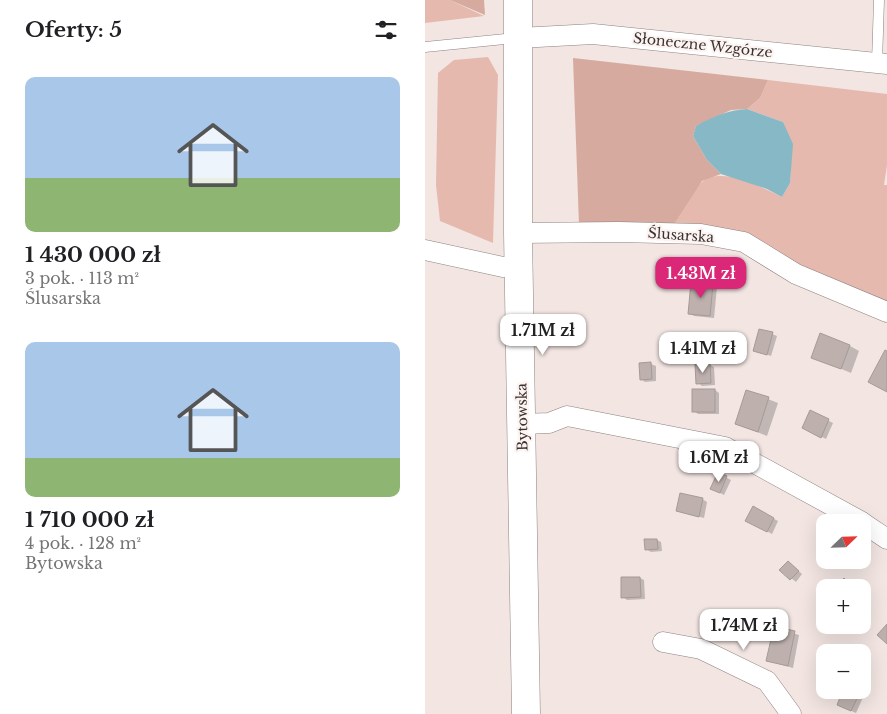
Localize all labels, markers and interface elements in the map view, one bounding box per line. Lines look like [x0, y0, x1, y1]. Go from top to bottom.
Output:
icon: filters [372, 16, 400, 44]
text: Oferty: 5 [25, 17, 122, 43]
street label: Słoneczne Wzgórze [632, 29, 774, 61]
icon: home [168, 110, 258, 200]
street label: Ślusarska [647, 223, 715, 246]
text: 1 430 000 zł [25, 242, 161, 268]
pin: 1.43M zł [649, 256, 753, 299]
text: 1.43M zł [666, 263, 736, 283]
text: 3 pok. · 113 m² [25, 268, 139, 288]
text: Ślusarska [25, 288, 101, 308]
pin: 1.71M zł [491, 314, 595, 356]
text: 1.71M zł [511, 320, 575, 340]
pin: 1.41M zł [651, 332, 755, 374]
text: 1.41M zł [670, 338, 736, 358]
icon: home [168, 375, 258, 465]
street label: Bytowska [512, 383, 532, 451]
pin: 1.6M zł [673, 440, 765, 483]
text: 1.6M zł [689, 447, 749, 467]
text: 1 710 000 zł [25, 507, 154, 533]
north arrow [816, 514, 871, 569]
map controls [816, 514, 871, 699]
text: 4 pok. · 128 m² [25, 533, 141, 553]
text: Bytowska [25, 553, 103, 573]
button: + [816, 579, 871, 634]
pin: 1.74M zł [692, 608, 796, 651]
text: 1.74M zł [711, 615, 777, 635]
button: − [816, 644, 871, 699]

